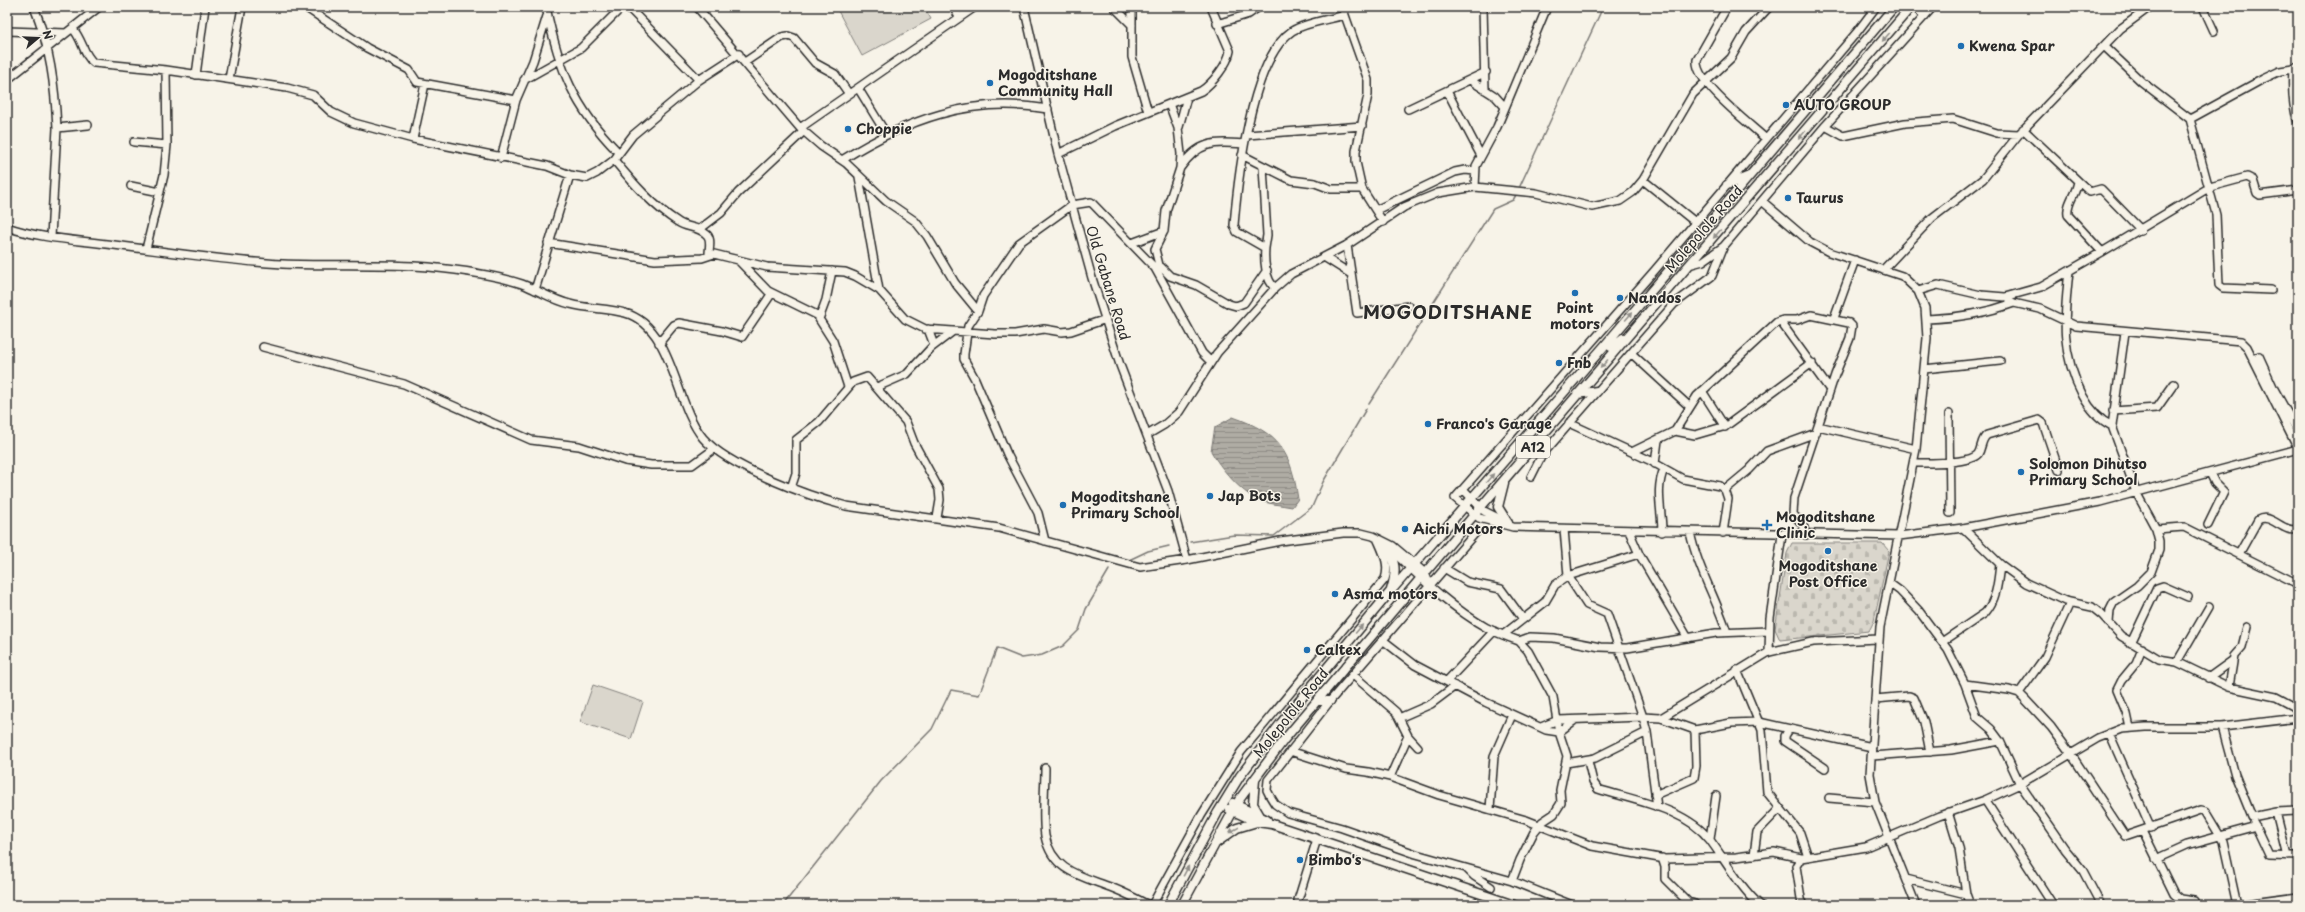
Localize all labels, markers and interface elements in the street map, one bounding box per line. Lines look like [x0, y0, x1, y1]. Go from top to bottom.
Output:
north arrow [18, 18, 58, 58]
text: N [38, 28, 57, 42]
one-way arrow [1882, 32, 1891, 41]
place label: Kwena Spar [1969, 35, 2056, 56]
marker: Kwena Spar [1956, 41, 1966, 51]
place label: Mogoditshane Community Hall [998, 64, 1112, 101]
marker: Mogoditshane Community Hall [985, 78, 995, 88]
place label: AUTO GROUP [1794, 94, 1891, 115]
marker: AUTO GROUP [1781, 100, 1791, 110]
place label: Choppie [856, 118, 912, 139]
marker: Choppie [843, 124, 853, 134]
one-way arrow [1797, 130, 1806, 141]
street label: Molepolole Road [1660, 180, 1748, 277]
place label: Taurus [1796, 187, 1844, 208]
marker: Taurus [1783, 193, 1793, 203]
street label: Old Gabane Road [1081, 223, 1136, 343]
one-way arrow [1713, 229, 1722, 240]
place label: Nandos [1628, 287, 1681, 308]
marker: Point motors [1570, 288, 1580, 298]
marker: Nandos [1615, 293, 1625, 303]
place label: Point motors [1550, 297, 1600, 334]
district label: MOGODITSHANE [1363, 298, 1533, 325]
one-way arrow [1625, 310, 1634, 321]
place label: Fnb [1567, 352, 1591, 373]
marker: Fnb [1554, 358, 1564, 368]
one-way arrow [1600, 359, 1609, 370]
place label: Franco's Garage [1436, 413, 1552, 434]
marker: Franco's Garage [1423, 419, 1433, 429]
road number: A12 [1516, 436, 1550, 458]
place label: Solomon Dihutso Primary School [2029, 453, 2147, 490]
marker: Solomon Dihutso Primary School [2016, 467, 2026, 477]
one-way arrow [1485, 472, 1494, 483]
place label: Jap Bots [1218, 485, 1281, 506]
place label: Mogoditshane Primary School [1071, 486, 1180, 523]
marker: Jap Bots [1205, 491, 1215, 501]
marker: Mogoditshane Primary School [1058, 500, 1068, 510]
place label: Mogoditshane Clinic [1776, 506, 1875, 543]
place label: Aichi Motors [1413, 518, 1503, 539]
marker: Mogoditshane Clinic [1761, 519, 1773, 531]
marker: Aichi Motors [1400, 524, 1410, 534]
marker: Mogoditshane Post Office [1823, 546, 1833, 556]
place label: Mogoditshane Post Office [1778, 555, 1878, 592]
place label: Asma motors [1342, 583, 1438, 604]
marker: Asma motors [1330, 589, 1340, 599]
one-way arrow [1355, 624, 1364, 635]
place label: Caltex [1315, 639, 1361, 660]
marker: Caltex [1302, 645, 1312, 655]
street label: Molepolole Road [1248, 663, 1333, 762]
one-way arrow [1228, 827, 1239, 834]
place label: Bimbo's [1308, 849, 1362, 870]
marker: Bimbo's [1295, 855, 1305, 865]
one-way arrow [1183, 865, 1189, 876]

